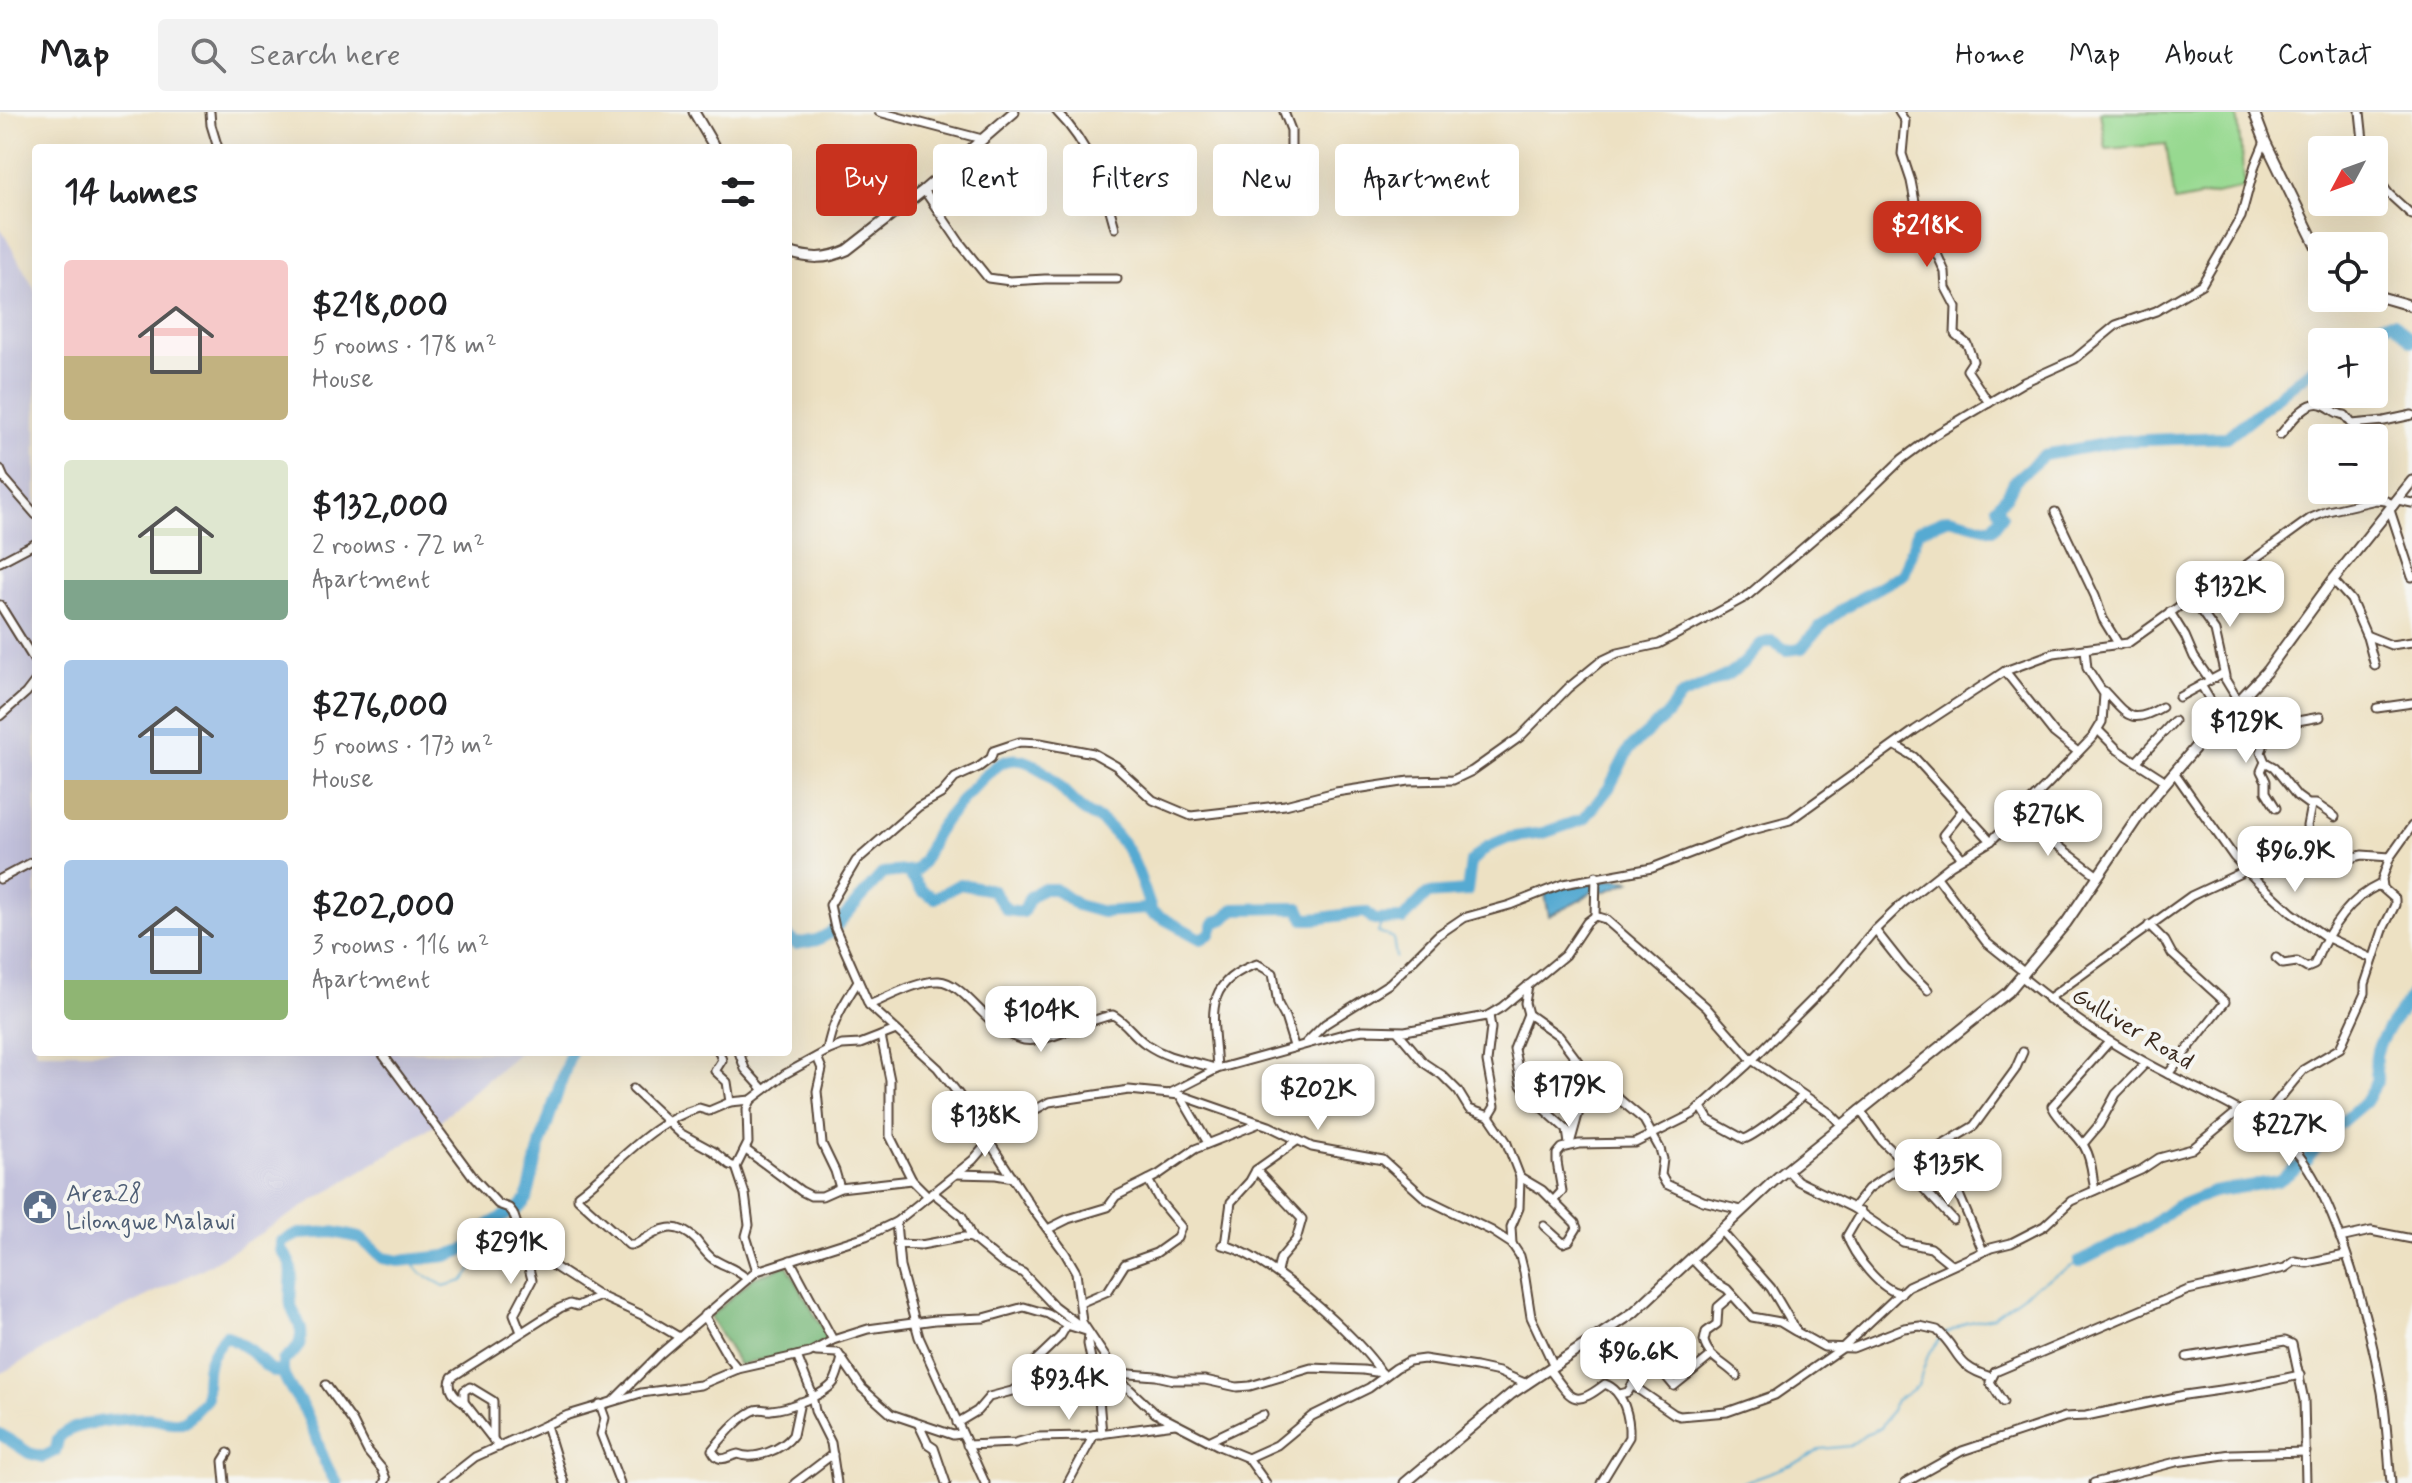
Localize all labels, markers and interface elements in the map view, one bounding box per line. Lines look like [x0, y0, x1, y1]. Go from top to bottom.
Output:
search box [158, 19, 718, 91]
text: Map [40, 31, 110, 80]
icon: search [186, 33, 230, 77]
text: Search here [250, 36, 401, 75]
text: Home [1955, 37, 2025, 74]
text: Map [2069, 37, 2120, 74]
text: About [2164, 37, 2233, 74]
text: Contact [2277, 37, 2372, 74]
north arrow [2308, 136, 2388, 216]
map controls [2308, 136, 2388, 504]
chip: Buy [816, 144, 917, 216]
chip: Rent [933, 144, 1047, 216]
chip: Filters [1063, 144, 1197, 216]
chip: New [1213, 144, 1319, 216]
chip: Apartment [1335, 144, 1519, 216]
text: 14 homes [64, 170, 198, 215]
icon: filters [716, 170, 760, 214]
pin: $218K [1871, 201, 1983, 269]
text: $218K [1891, 210, 1963, 244]
button: locate [2308, 232, 2388, 312]
text: $218,000 [312, 284, 448, 329]
icon: home [128, 292, 224, 388]
button: + [2308, 328, 2388, 408]
text: 5 rooms · 178 m² [312, 329, 497, 363]
text: House [312, 363, 373, 397]
button: − [2308, 424, 2388, 504]
text: $132,000 [312, 484, 448, 529]
icon: home [128, 492, 224, 588]
text: 2 rooms · 72 m² [312, 529, 485, 563]
pin: $132K [2174, 561, 2286, 629]
text: Apartment [312, 563, 430, 597]
text: $132K [2194, 570, 2266, 604]
text: $276,000 [312, 684, 448, 729]
icon: home [128, 692, 224, 788]
pin: $129K [2190, 697, 2302, 765]
text: $129K [2210, 706, 2282, 740]
text: 5 rooms · 173 m² [312, 729, 493, 763]
text: House [312, 763, 373, 797]
pin: $276K [1992, 790, 2104, 858]
text: $276K [2012, 799, 2084, 833]
pin: $96.9K [2230, 826, 2360, 894]
text: $96.9K [2256, 835, 2334, 869]
text: $202,000 [312, 884, 455, 929]
icon: home [128, 892, 224, 988]
text: 3 rooms · 116 m² [312, 929, 489, 963]
text: Apartment [312, 963, 430, 997]
street label: Gulliver Road [2065, 981, 2199, 1078]
pin: $104K [985, 986, 1097, 1054]
text: $104K [1003, 995, 1079, 1029]
pin: $179K [1513, 1061, 1625, 1129]
pin: $202K [1262, 1064, 1374, 1132]
text: $179K [1533, 1070, 1605, 1104]
text: $202K [1280, 1073, 1356, 1107]
pin: $138K [929, 1091, 1041, 1159]
text: $138K [950, 1100, 1020, 1134]
pin: $227K [2233, 1100, 2345, 1168]
text: $227K [2252, 1109, 2326, 1143]
pin: $135K [1892, 1139, 2004, 1207]
text: $135K [1913, 1148, 1983, 1182]
place label: Area28 Lilongwe Malawi [66, 1179, 235, 1238]
public building icon: Area28 Lilongwe Malawi [21, 1188, 59, 1226]
pin: $291K [455, 1218, 567, 1286]
text: $291K [475, 1227, 547, 1261]
pin: $96.6K [1573, 1327, 1703, 1395]
text: $96.6K [1598, 1336, 1678, 1370]
pin: $93.4K [1004, 1354, 1134, 1422]
text: $93.4K [1030, 1363, 1108, 1397]

